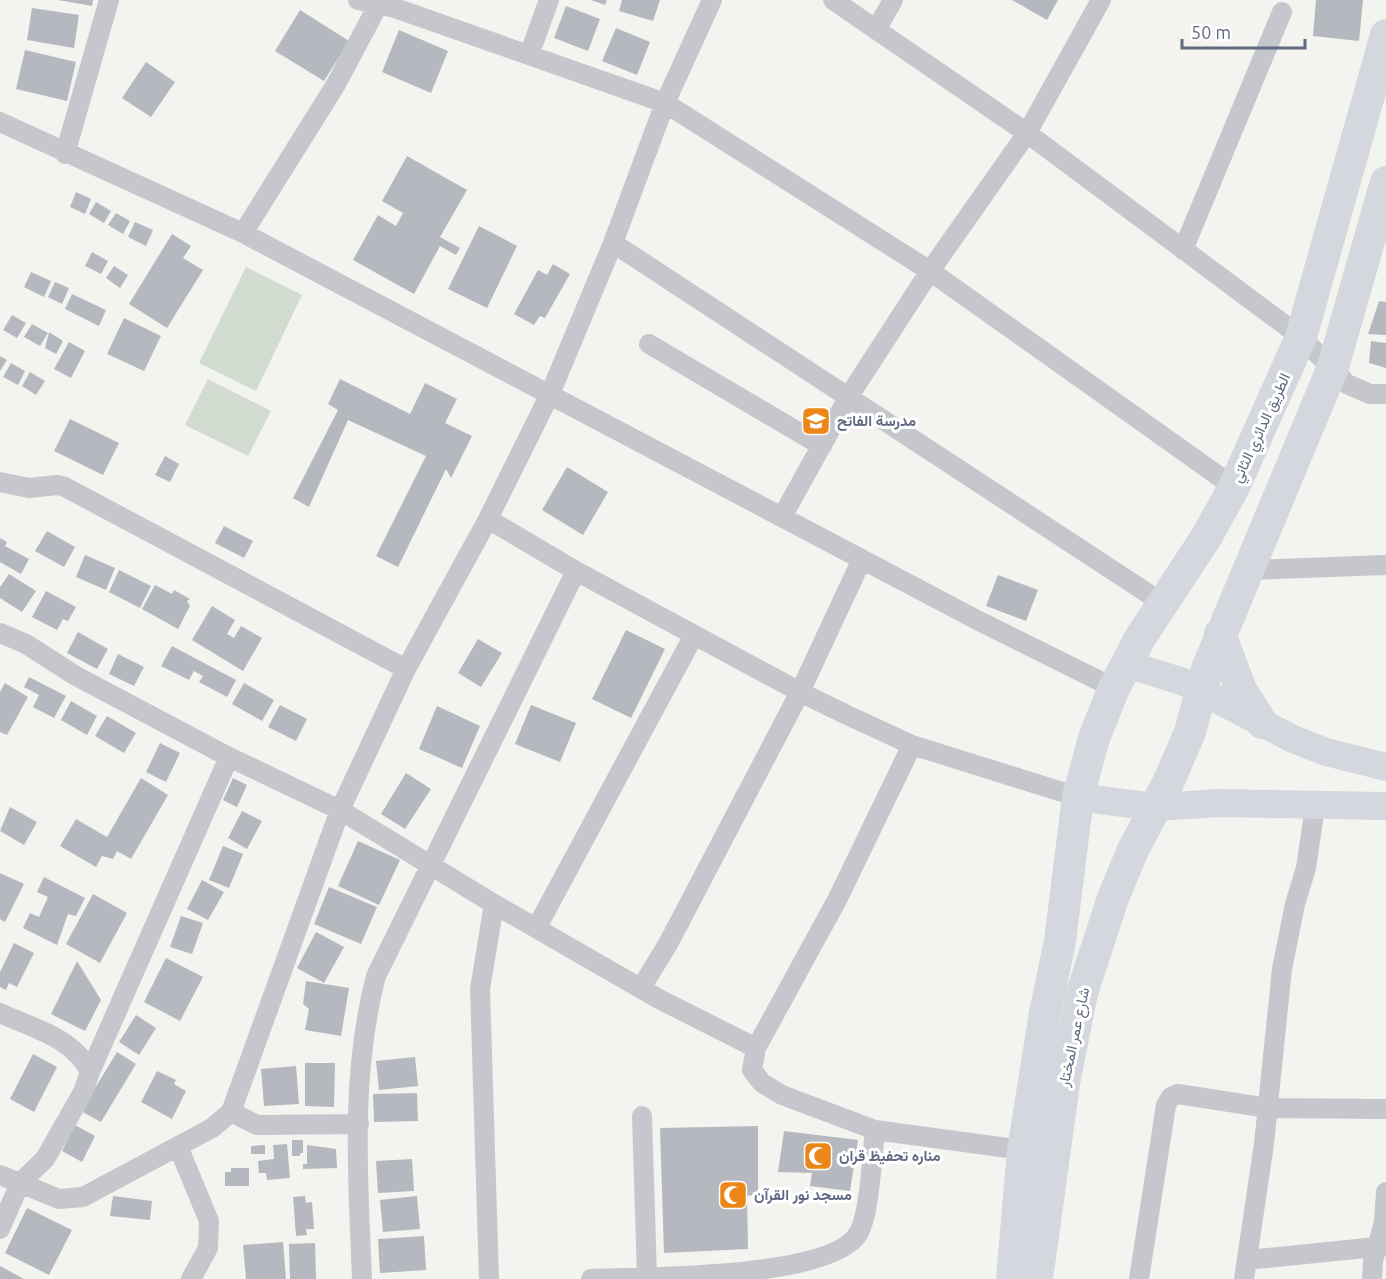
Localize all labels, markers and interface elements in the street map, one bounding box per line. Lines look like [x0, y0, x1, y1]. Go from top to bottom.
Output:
scale bar [1182, 12, 1305, 50]
text: 50 m [1191, 22, 1231, 42]
street label: الطريق الدائري الثاني [1228, 370, 1298, 487]
school or university icon: مدرسة الفاتح [800, 405, 832, 437]
place label: مدرسة الفاتح [837, 412, 916, 431]
street label: شارع عمر المختار [1055, 986, 1095, 1090]
mosque icon: مناره تحفيظ قران [802, 1140, 834, 1172]
place label: مناره تحفيظ قران [839, 1147, 941, 1165]
mosque icon: مسجد نور القرآن [717, 1179, 749, 1211]
place label: مسجد نور القرآن [754, 1186, 852, 1204]

